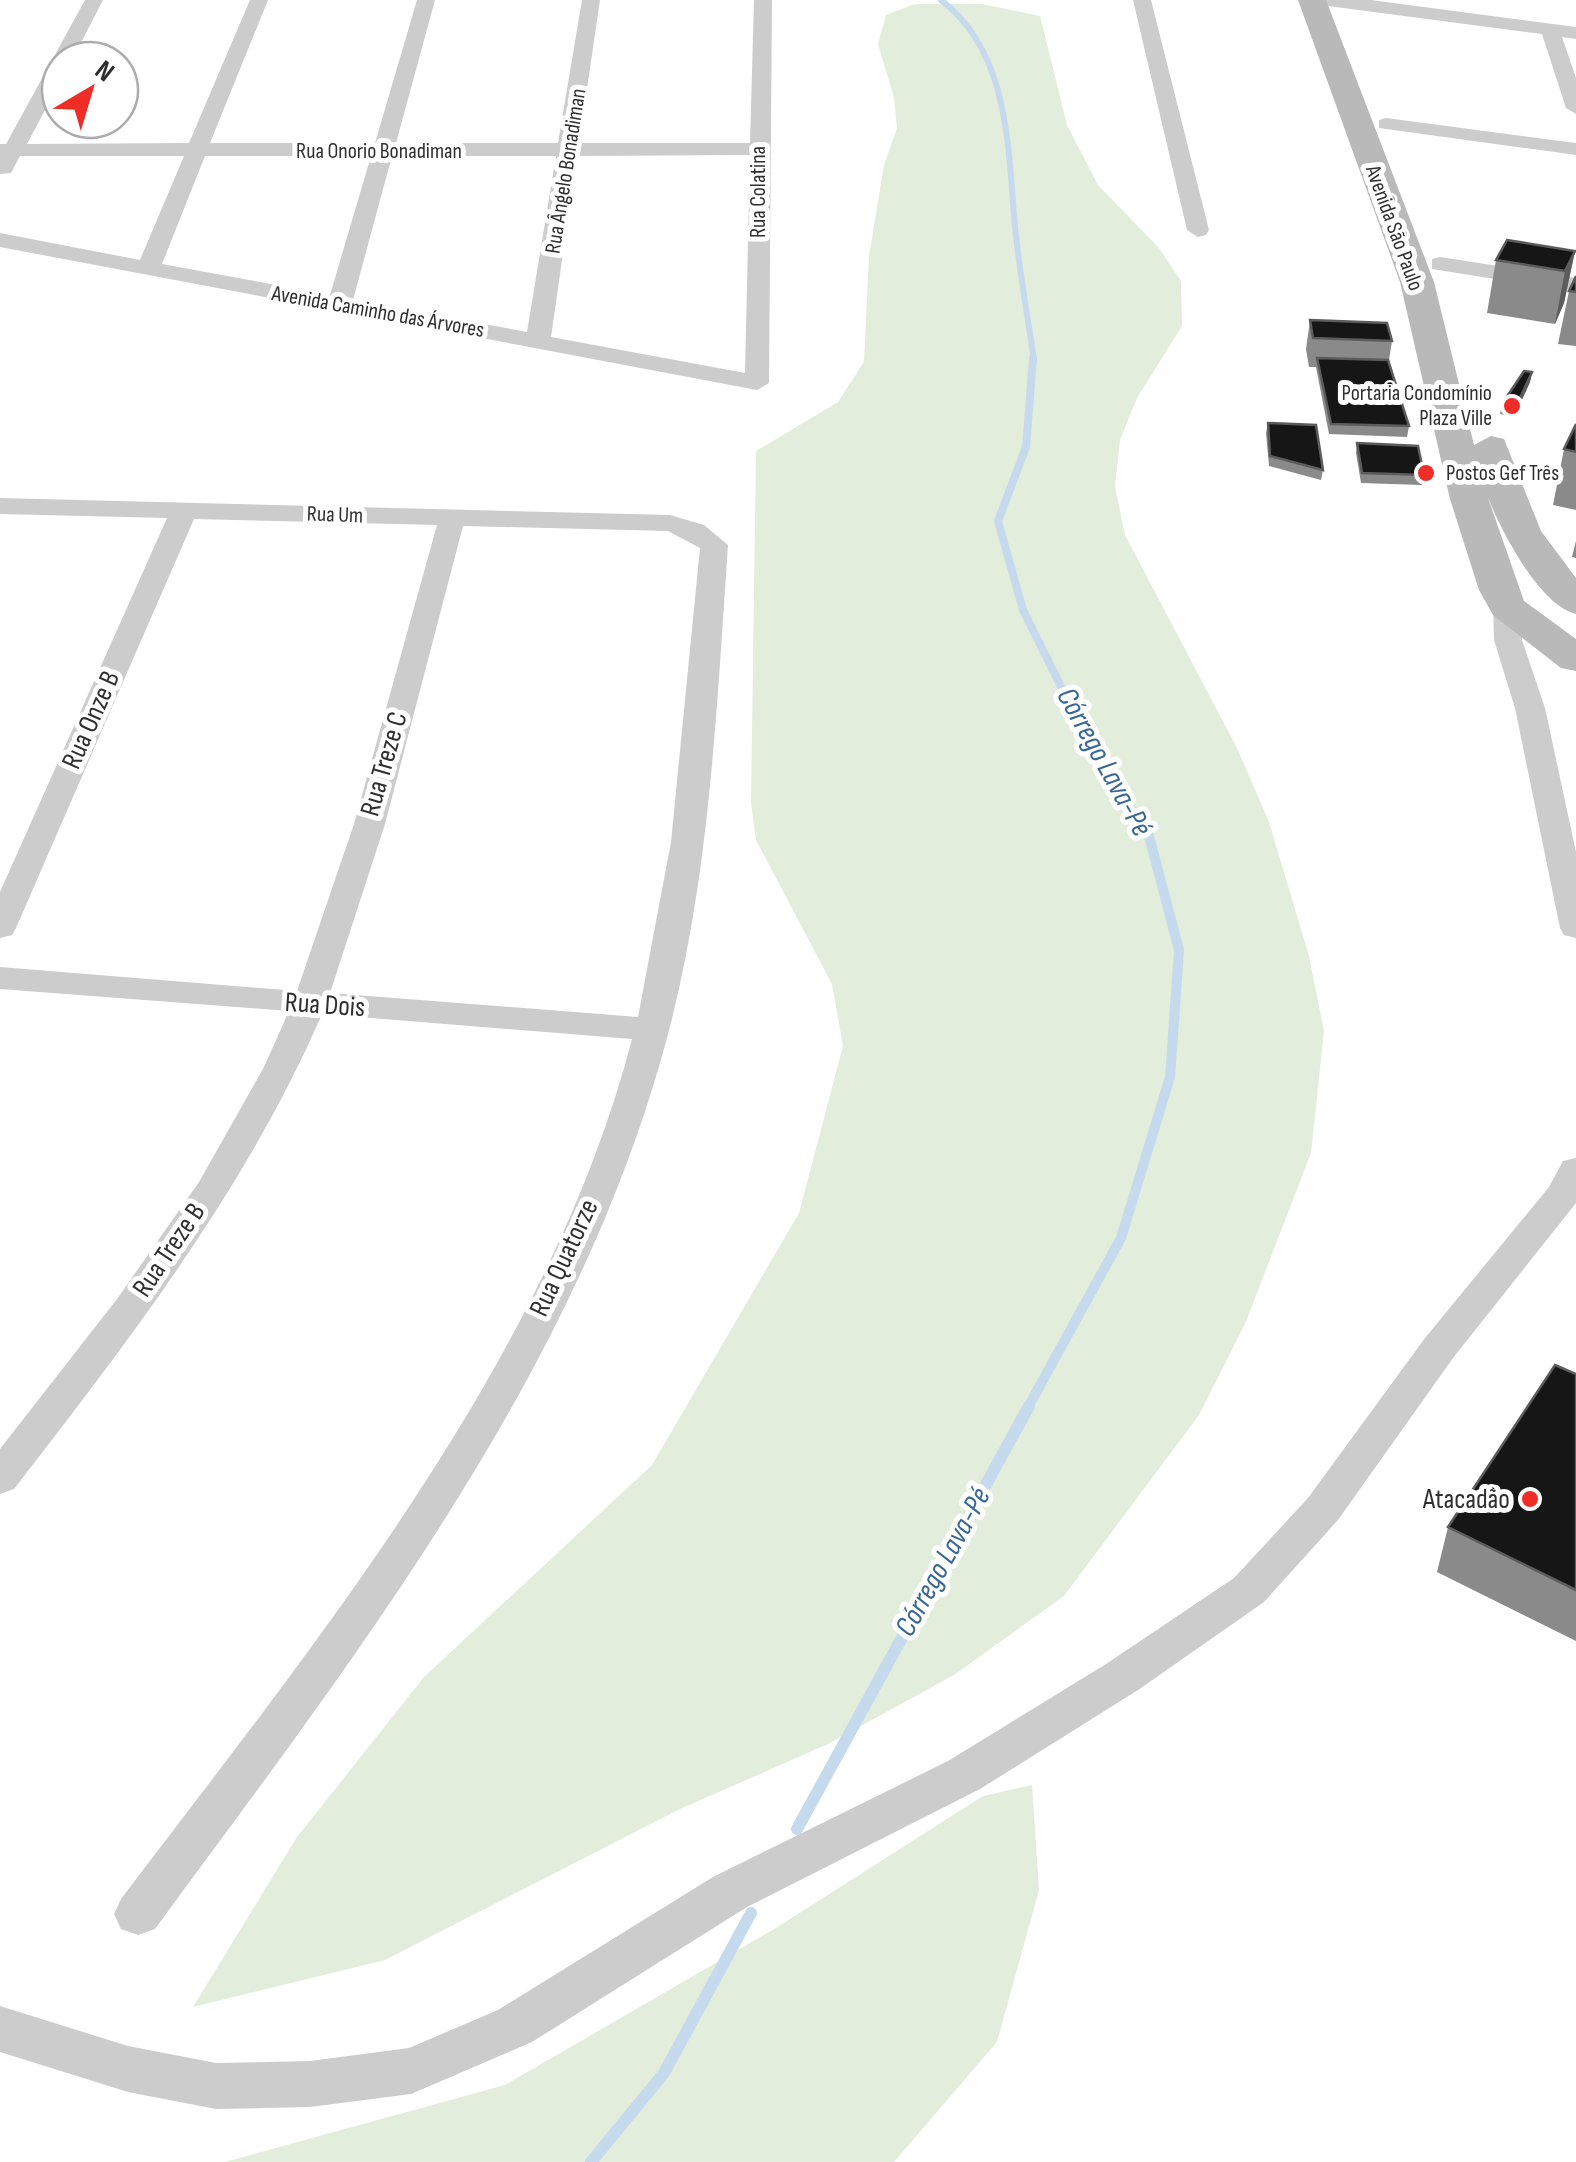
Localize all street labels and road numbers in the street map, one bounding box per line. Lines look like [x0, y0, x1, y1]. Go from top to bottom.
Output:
street label: Rua Ângelo Bonadiman [540, 86, 592, 256]
street label: Rua Onorio Bonadiman [296, 138, 462, 165]
street label: Rua Colatina [745, 146, 772, 238]
street label: Avenida São Paulo [1359, 161, 1429, 294]
street label: Avenida Caminho das Árvores [269, 280, 486, 344]
street label: Rua Um [306, 501, 364, 529]
street label: Rua Onze B [55, 666, 127, 774]
street label: Rua Treze C [353, 708, 415, 820]
street label: Rua Dois [284, 986, 366, 1024]
street label: Rua Quatorze [523, 1194, 605, 1322]
street label: Rua Treze B [126, 1197, 212, 1303]

